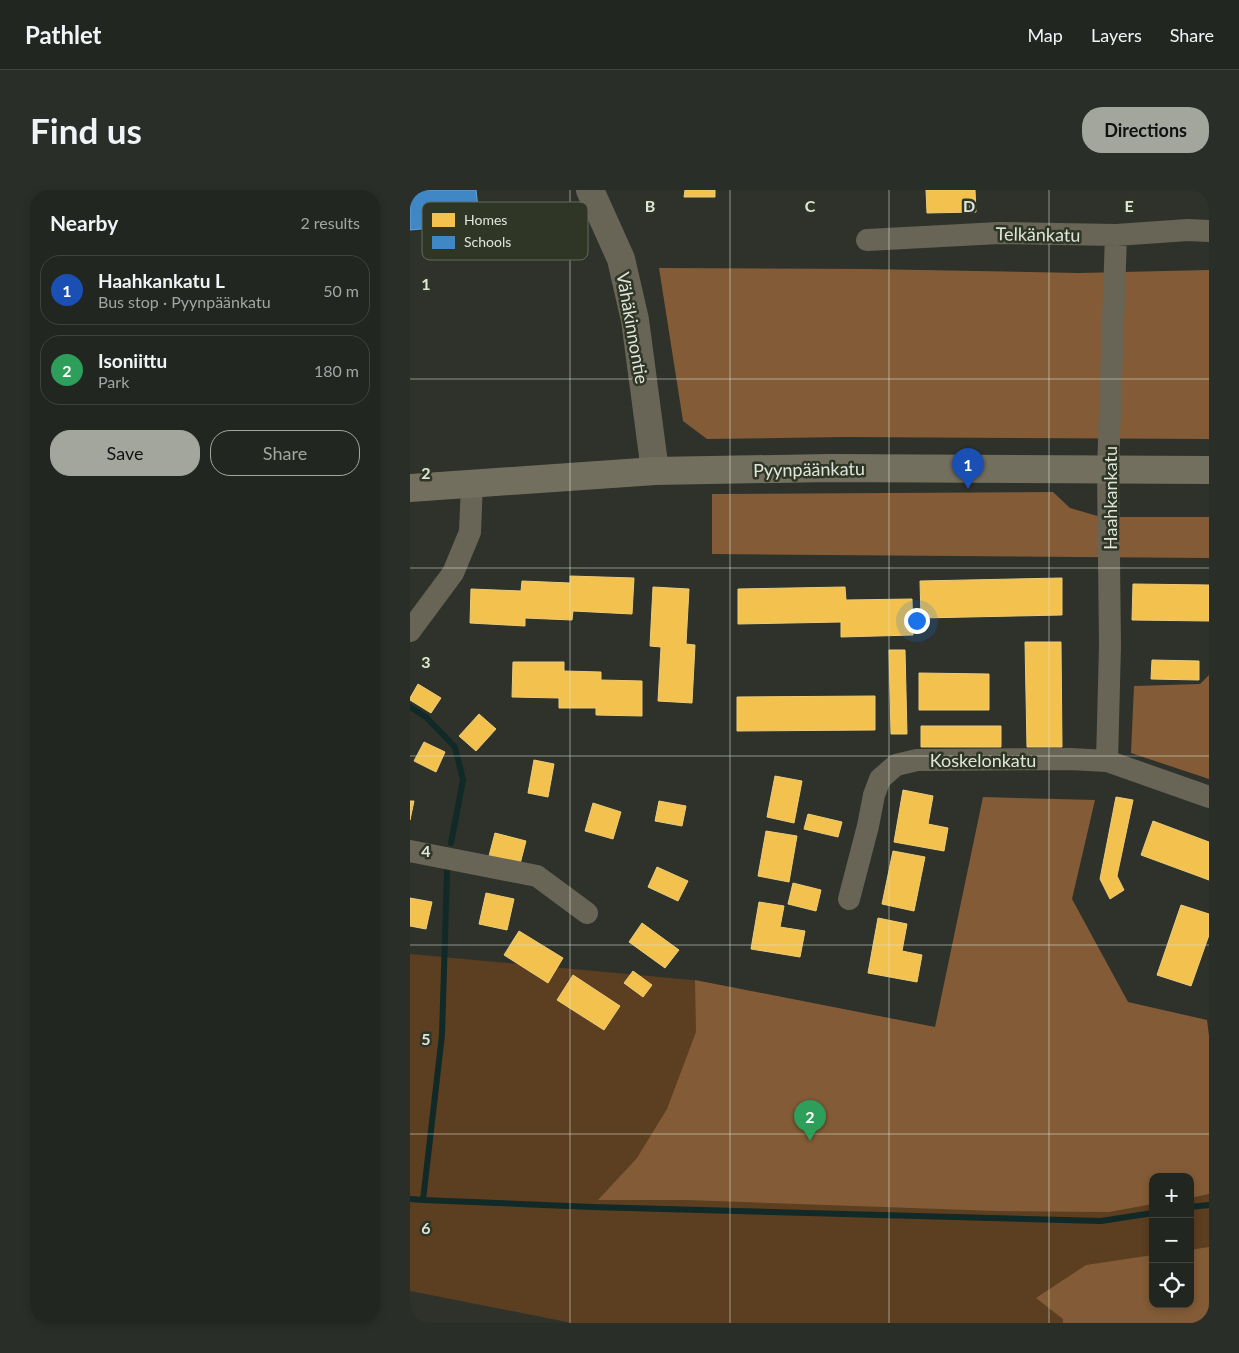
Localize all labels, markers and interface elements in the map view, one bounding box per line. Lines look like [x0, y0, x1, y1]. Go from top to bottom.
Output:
text: Pathlet [25, 20, 102, 49]
text: Map [1027, 24, 1063, 46]
text: Layers [1091, 24, 1142, 46]
text: Share [1170, 24, 1214, 46]
button: Directions [1082, 107, 1209, 153]
text: Find us [30, 109, 142, 151]
text: B [645, 196, 655, 215]
text: C [805, 196, 816, 215]
text: D [963, 196, 975, 215]
text: E [1124, 196, 1134, 215]
legend [422, 202, 588, 260]
text: Nearby [50, 210, 118, 235]
text: Homes [464, 211, 507, 228]
text: 2 results [300, 213, 360, 232]
street label: Telkänkatu [995, 222, 1081, 246]
text: Schools [464, 233, 511, 250]
text: Haahkankatu L [98, 269, 225, 292]
street label: Vähäkinnontie [612, 270, 654, 386]
text: 1 [421, 274, 431, 293]
text: 1 [62, 281, 72, 300]
text: 50 m [323, 281, 359, 300]
text: Bus stop · Pyynpäänkatu [98, 292, 271, 311]
text: Isoniittu [98, 349, 167, 372]
text: 2 [62, 361, 72, 380]
text: 180 m [314, 361, 359, 380]
text: Park [98, 372, 129, 391]
button: Save [50, 430, 200, 476]
button: Share [210, 430, 360, 476]
street label: Haahkankatu [1099, 446, 1121, 550]
pin: 1 [952, 448, 984, 489]
street label: Pyynpäänkatu [753, 457, 865, 481]
text: 2 [421, 463, 431, 482]
your location [904, 608, 930, 634]
text: 3 [421, 652, 431, 671]
street label: Koskelonkatu [930, 749, 1036, 771]
text: 4 [421, 841, 431, 860]
text: 5 [421, 1029, 431, 1048]
pin: 2 [794, 1100, 826, 1141]
map controls [1149, 1173, 1194, 1308]
button: + [1149, 1173, 1194, 1218]
text: 6 [421, 1218, 431, 1237]
button: − [1149, 1218, 1194, 1263]
button: locate [1149, 1263, 1194, 1308]

